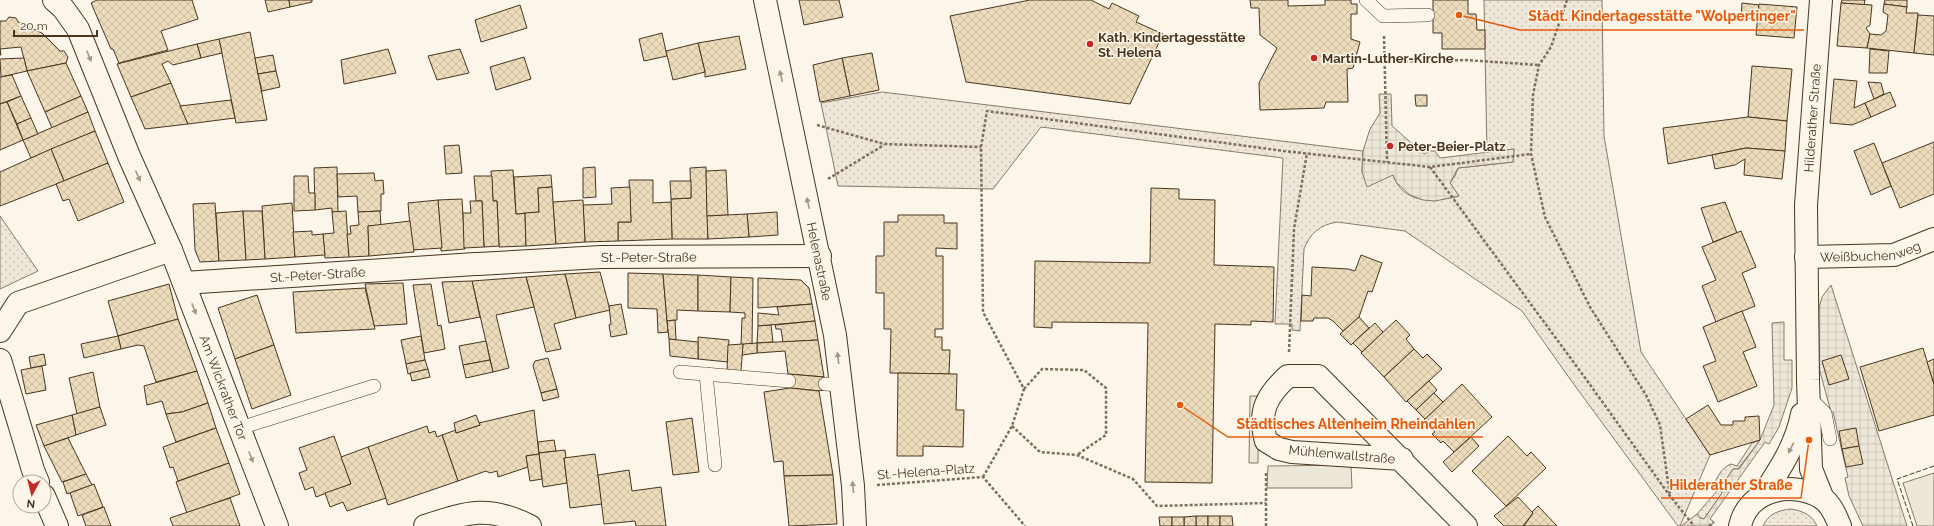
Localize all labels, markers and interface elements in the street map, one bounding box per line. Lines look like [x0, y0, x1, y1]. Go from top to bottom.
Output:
callout: Städt. Kindertagesstätte "Wolpertinger" [1520, 4, 1804, 30]
text: Städt. Kindertagesstätte "Wolpertinger" [1528, 8, 1796, 24]
scale bar [14, 12, 97, 38]
text: 20 m [20, 19, 48, 33]
place label: Kath. Kindertagesstätte St. Helena [1098, 30, 1246, 60]
marker: Kath. Kindertagesstätte St. Helena [1085, 39, 1095, 49]
one-way arrow [86, 51, 92, 62]
place label: Martin-Luther-Kirche [1322, 51, 1454, 66]
marker: Martin-Luther-Kirche [1309, 53, 1319, 63]
street label: Hilderather Straße [1801, 63, 1824, 173]
one-way arrow [778, 70, 784, 82]
place label: Peter-Beier-Platz [1398, 139, 1506, 154]
marker: Peter-Beier-Platz [1385, 141, 1395, 151]
one-way arrow [136, 171, 142, 183]
one-way arrow [805, 197, 811, 209]
street label: Helenastraße [804, 221, 835, 303]
street label: Weißbuchenweg [1820, 238, 1923, 265]
street label: St.-Peter-Straße [601, 250, 697, 265]
street label: St.-Peter-Straße [269, 264, 366, 285]
one-way arrow [192, 304, 198, 316]
street label: Am Wickrather Tor [196, 333, 250, 443]
one-way arrow [835, 352, 841, 364]
callout: Städtisches Altenheim Rheindahlen [1228, 411, 1483, 437]
text: Städtisches Altenheim Rheindahlen [1237, 416, 1475, 432]
street label: Mühlenwallstraße [1288, 442, 1396, 467]
one-way arrow [1788, 442, 1795, 453]
one-way arrow [248, 451, 254, 463]
street label: St.-Helena-Platz [877, 461, 975, 482]
callout: Hilderather Straße [1661, 472, 1801, 498]
north arrow [12, 474, 52, 514]
text: Hilderather Straße [1669, 477, 1793, 493]
one-way arrow [849, 481, 856, 493]
text: N [26, 496, 36, 510]

